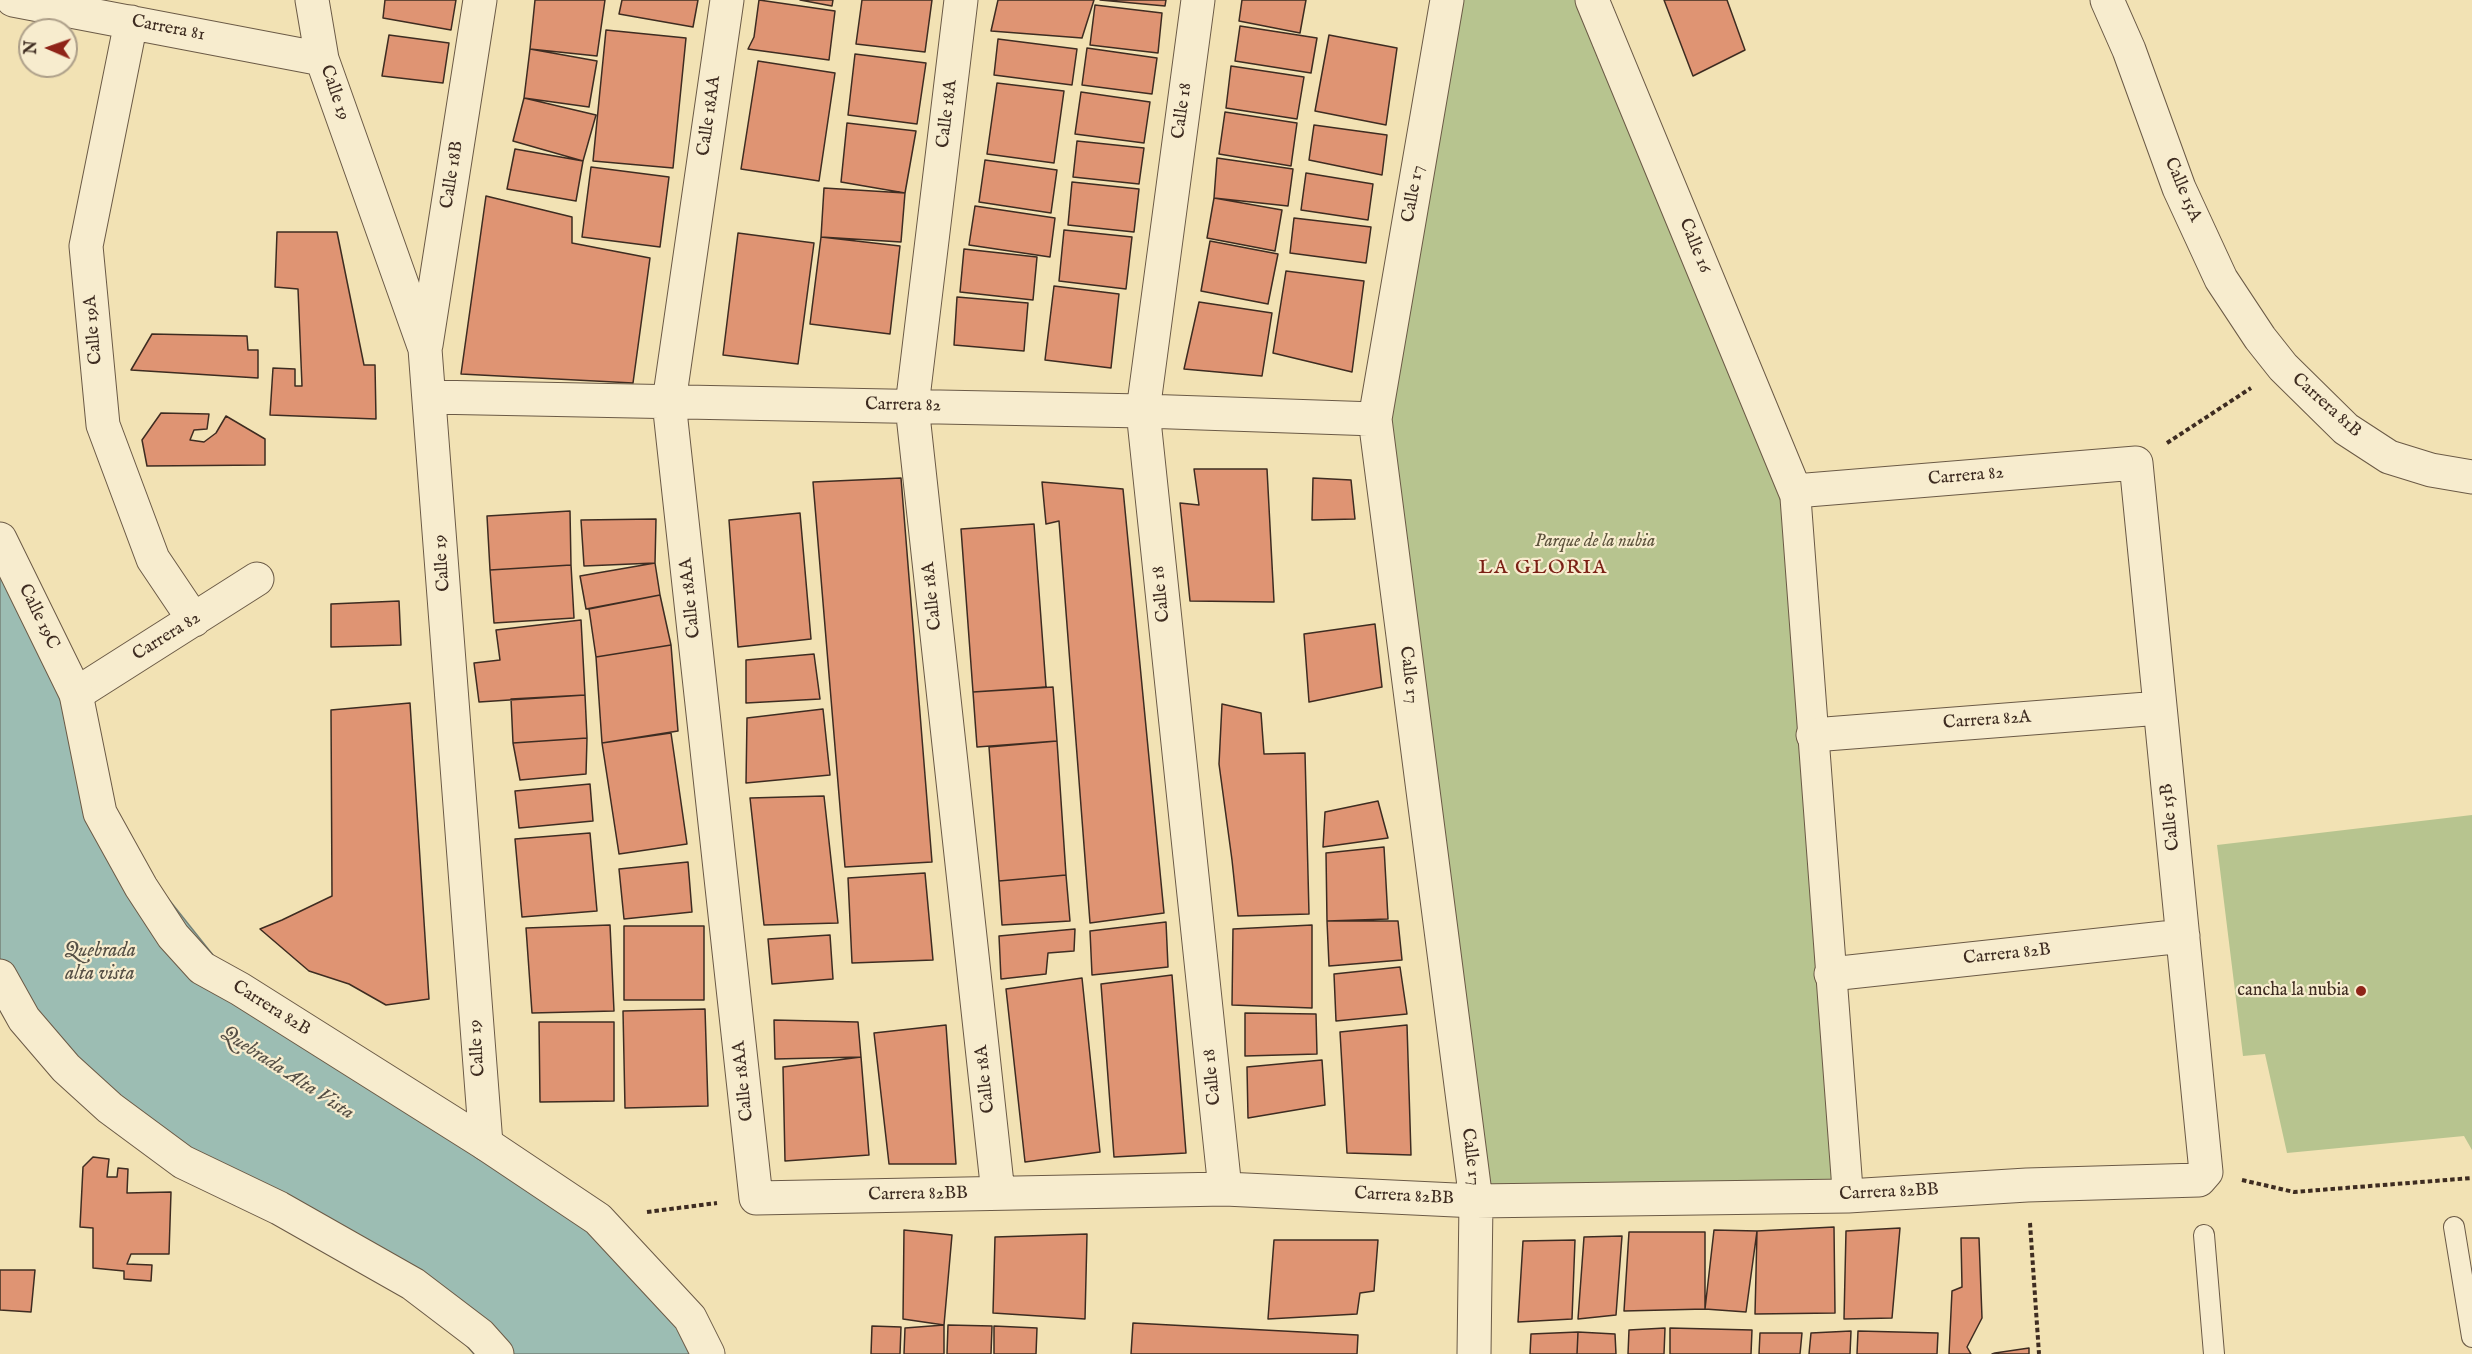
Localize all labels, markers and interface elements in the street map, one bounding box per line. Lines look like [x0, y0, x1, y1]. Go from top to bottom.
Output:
street label: Carrera 81 [130, 11, 206, 47]
north arrow [18, 18, 78, 78]
text: N [22, 40, 42, 55]
street label: Calle 19 [314, 62, 354, 124]
street label: Calle 18AA [694, 75, 726, 157]
street label: Calle 18A [933, 79, 963, 149]
street label: Calle 18 [1168, 82, 1198, 140]
street label: Calle 18B [437, 140, 469, 210]
street label: Calle 15A [2159, 154, 2205, 226]
street label: Calle 17 [1398, 164, 1430, 224]
street label: Calle 16 [1673, 216, 1715, 276]
street label: Calle 19A [80, 295, 108, 365]
street label: Carrera 81B [2287, 369, 2365, 443]
street label: Carrera 82 [865, 395, 941, 417]
street label: Carrera 82 [1927, 463, 2005, 491]
park label: Parque de la nubia [1535, 531, 1655, 553]
street label: Calle 19 [430, 534, 456, 592]
street label: Calle 18AA [676, 557, 706, 639]
district label: LA GLORIA [1478, 557, 1608, 581]
street label: Calle 18A [919, 561, 947, 631]
street label: Calle 18 [1148, 565, 1176, 623]
street label: Calle 19C [13, 581, 63, 653]
street label: Carrera 82 [129, 608, 205, 666]
street label: Calle 17 [1394, 645, 1422, 705]
street label: Carrera 82A [1942, 707, 2032, 735]
street label: Calle 15B [2157, 782, 2185, 852]
water label: Quebrada alta vista [64, 940, 136, 987]
street label: Carrera 82B [1962, 940, 2052, 970]
street label: Carrera 82B [228, 977, 314, 1041]
place label: cancha la nubia [2237, 980, 2349, 1002]
marker: cancha la nubia [2354, 984, 2368, 998]
street label: Calle 19 [465, 1019, 491, 1077]
water label: Quebrada Alta Vista [216, 1022, 358, 1126]
street label: Calle 18AA [729, 1040, 759, 1122]
street label: Calle 18A [972, 1044, 1000, 1114]
street label: Calle 18 [1199, 1048, 1227, 1106]
street label: Calle 17 [1456, 1127, 1484, 1187]
street label: Carrera 82BB [1839, 1180, 1939, 1206]
street label: Carrera 82BB [868, 1183, 968, 1207]
street label: Carrera 82BB [1354, 1184, 1454, 1210]

